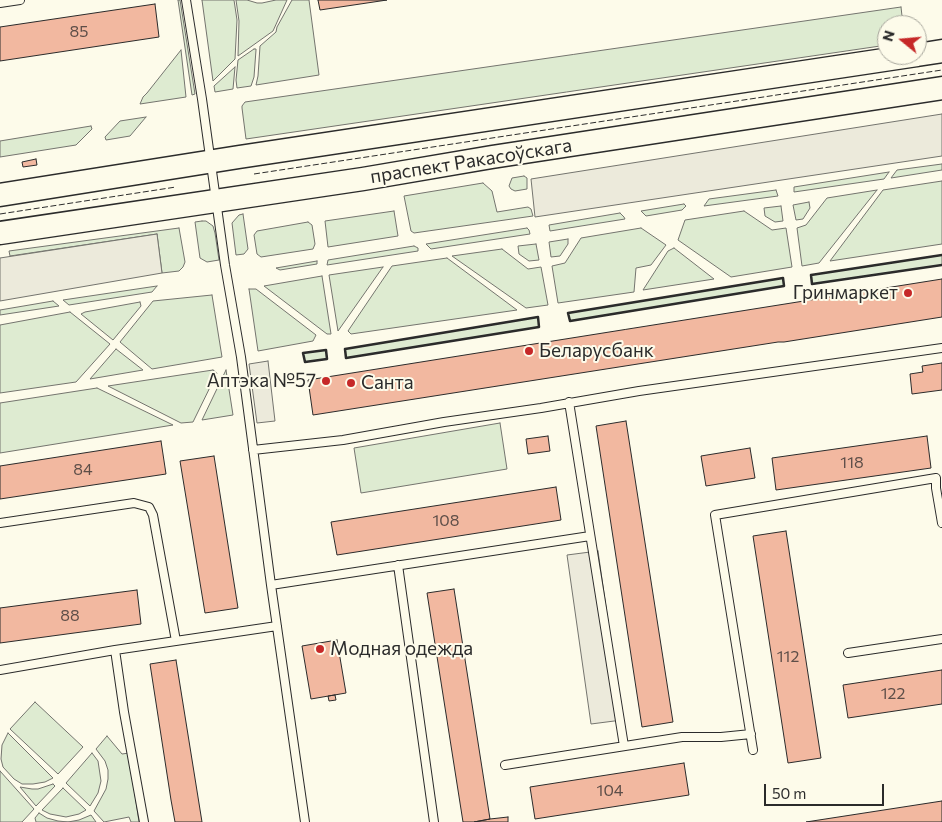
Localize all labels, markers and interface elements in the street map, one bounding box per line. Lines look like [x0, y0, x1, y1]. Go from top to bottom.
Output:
north arrow [877, 15, 927, 65]
house number: 85 [70, 22, 88, 42]
text: N [878, 28, 898, 43]
street label: праспект Ракасоўскага [368, 134, 574, 188]
place label: Гринмаркет [793, 282, 898, 304]
marker: Гринмаркет [902, 287, 914, 299]
place label: Беларусбанк [539, 340, 654, 362]
marker: Беларусбанк [523, 345, 535, 357]
place label: Аптэка №57 [207, 370, 316, 392]
place label: Санта [361, 372, 413, 394]
marker: Аптэка №57 [320, 375, 332, 387]
marker: Санта [345, 377, 357, 389]
house number: 118 [840, 453, 864, 473]
house number: 84 [73, 460, 93, 480]
house number: 108 [433, 511, 459, 531]
house number: 88 [60, 606, 80, 626]
place label: Модная одежда [330, 638, 473, 660]
marker: Модная одежда [314, 643, 326, 655]
house number: 112 [777, 647, 799, 667]
house number: 122 [881, 684, 905, 704]
scale bar [767, 774, 887, 806]
house number: 104 [597, 781, 623, 801]
text: 50 m [772, 784, 806, 802]

